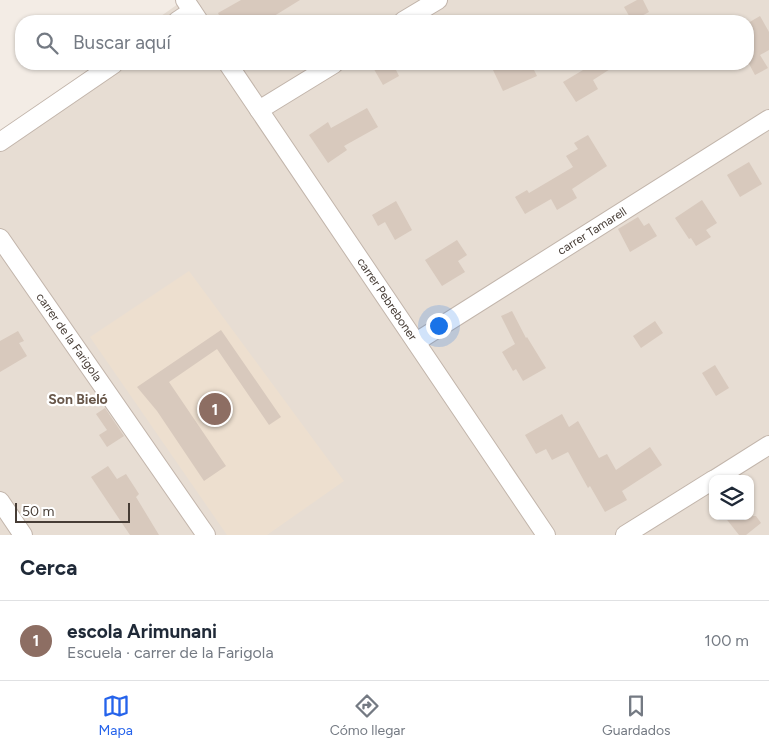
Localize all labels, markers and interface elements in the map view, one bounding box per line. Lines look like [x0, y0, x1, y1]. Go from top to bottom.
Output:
search box [15, 15, 754, 70]
icon: search [33, 29, 61, 57]
text: Buscar aquí [73, 31, 171, 54]
street label: carrer Tamarell [555, 204, 629, 258]
street label: carrer Pebreboner [354, 255, 420, 343]
street label: carrer de la Farigola [33, 290, 105, 384]
your location [426, 313, 452, 339]
pin: 1 [199, 390, 231, 428]
district label: Son Bieló [48, 391, 108, 408]
map controls [709, 475, 754, 520]
button: layers [709, 475, 754, 520]
scale bar [15, 500, 130, 523]
text: 50 m [22, 503, 54, 520]
text: Cerca [20, 555, 77, 580]
text: escola Arimunani [67, 620, 217, 643]
text: 1 [33, 631, 39, 650]
text: 100 m [704, 631, 749, 650]
text: Escuela · carrer de la Farigola [67, 643, 274, 662]
tab: Mapa [98, 692, 133, 739]
tab: Cómo llegar [330, 692, 405, 739]
tab: Guardados [602, 692, 671, 739]

